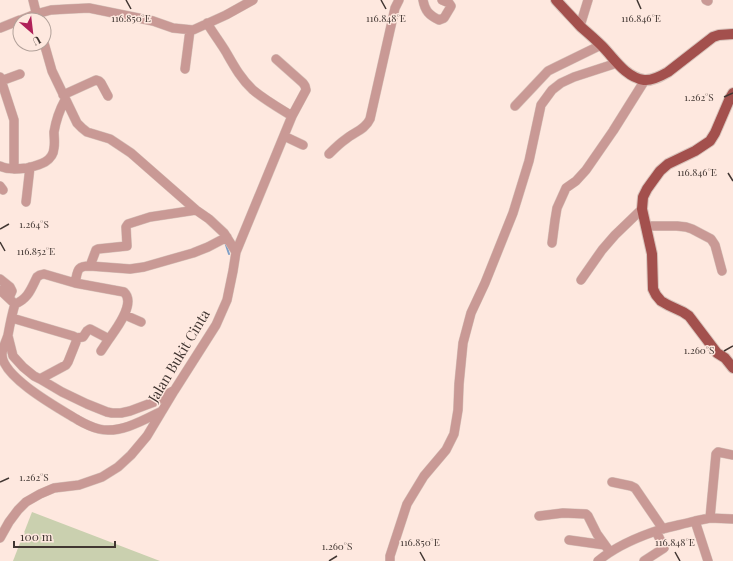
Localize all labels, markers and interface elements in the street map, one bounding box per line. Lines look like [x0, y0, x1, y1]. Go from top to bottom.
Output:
text: 116.850°E [111, 11, 151, 25]
text: 116.848°E [366, 11, 406, 25]
text: 116.846°E [621, 11, 661, 25]
north arrow [12, 12, 52, 52]
text: U [30, 33, 44, 50]
text: 1.262°S [684, 90, 714, 104]
text: 116.846°E [677, 165, 717, 179]
text: 1.264°S [19, 217, 49, 231]
text: 116.852°E [17, 244, 55, 258]
street label: Jalan Bukit Cinta [143, 306, 214, 406]
text: 1.260°S [684, 343, 714, 357]
text: 1.262°S [19, 470, 49, 484]
scale bar [14, 523, 115, 549]
text: 100 m [20, 528, 53, 544]
text: 116.850°E [400, 535, 440, 549]
text: 116.848°E [655, 535, 695, 549]
text: 1.260°S [322, 539, 352, 553]

